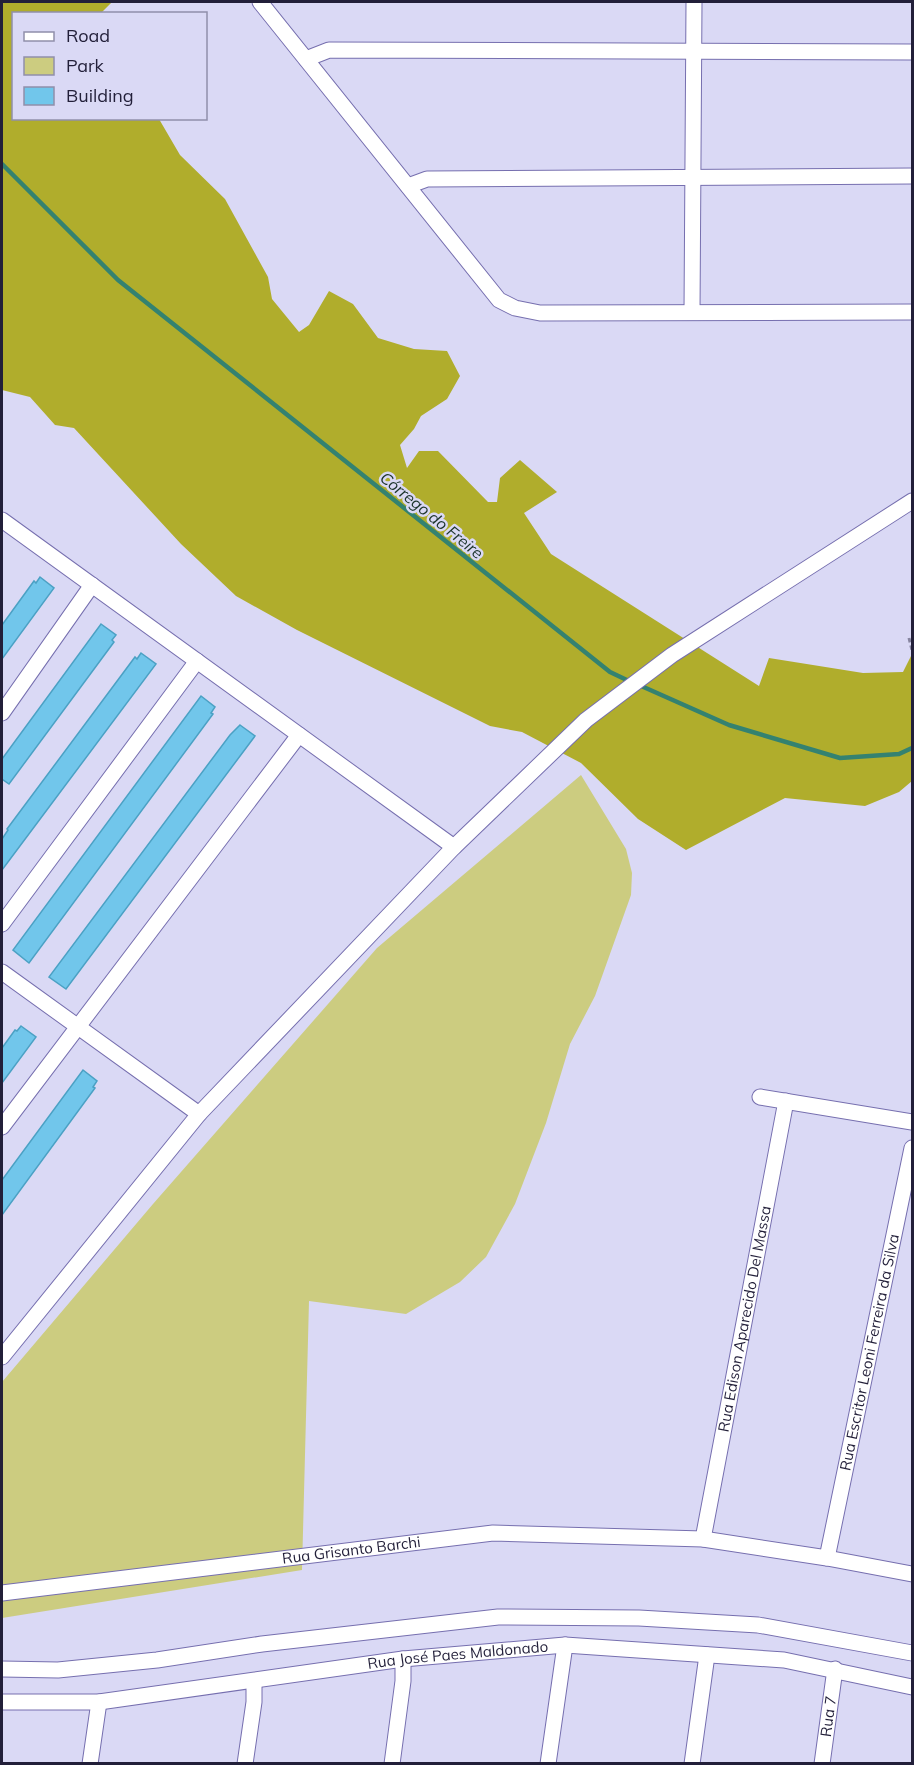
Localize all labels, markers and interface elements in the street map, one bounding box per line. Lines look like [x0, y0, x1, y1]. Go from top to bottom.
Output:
legend [12, 12, 207, 120]
text: Road [66, 24, 110, 47]
text: Park [66, 54, 105, 77]
text: Building [66, 84, 134, 107]
water label: Córrego do Freire [376, 467, 488, 563]
street label: Rua Edison Aparecido Del Massa [713, 1204, 775, 1434]
street label: Rua Escritor Leoni Ferreira da Silva [835, 1232, 903, 1472]
street label: Rua Grisanto Barchi [281, 1532, 422, 1568]
street label: Rua José Paes Maldonado [366, 1636, 549, 1673]
street label: Rua 7 [816, 1695, 840, 1738]

